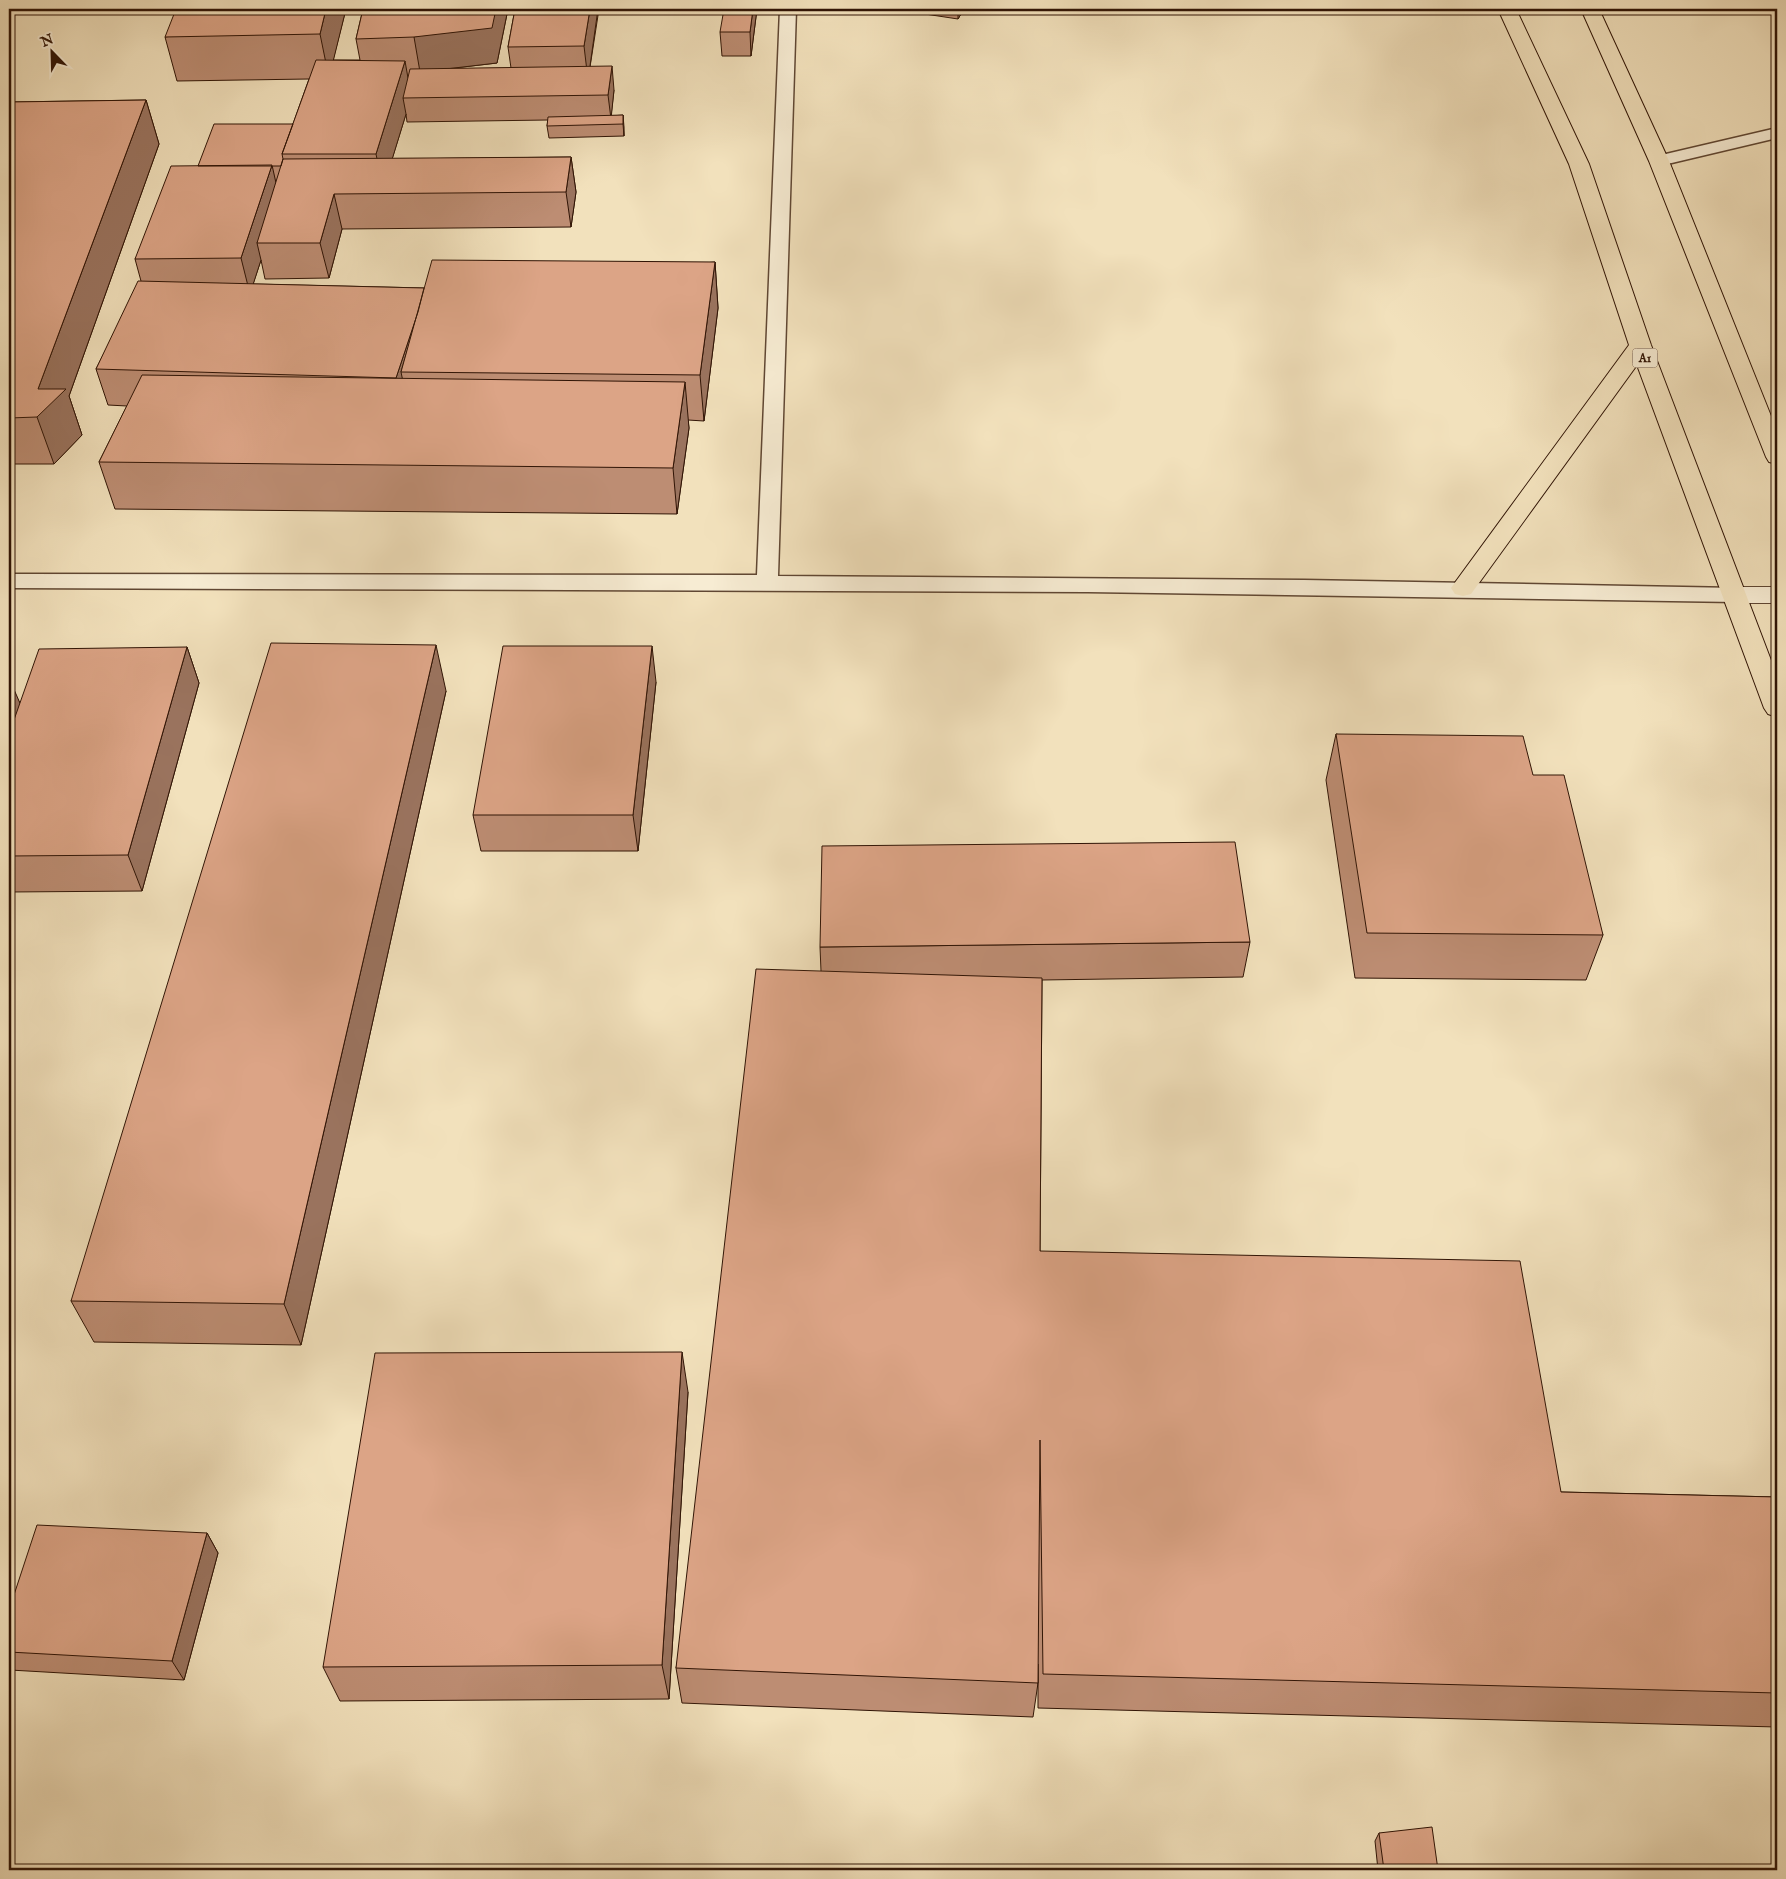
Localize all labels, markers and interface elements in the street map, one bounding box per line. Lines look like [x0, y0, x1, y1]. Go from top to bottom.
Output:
north arrow [28, 28, 78, 78]
text: N [37, 30, 56, 52]
road number: A1 [1632, 348, 1658, 368]

